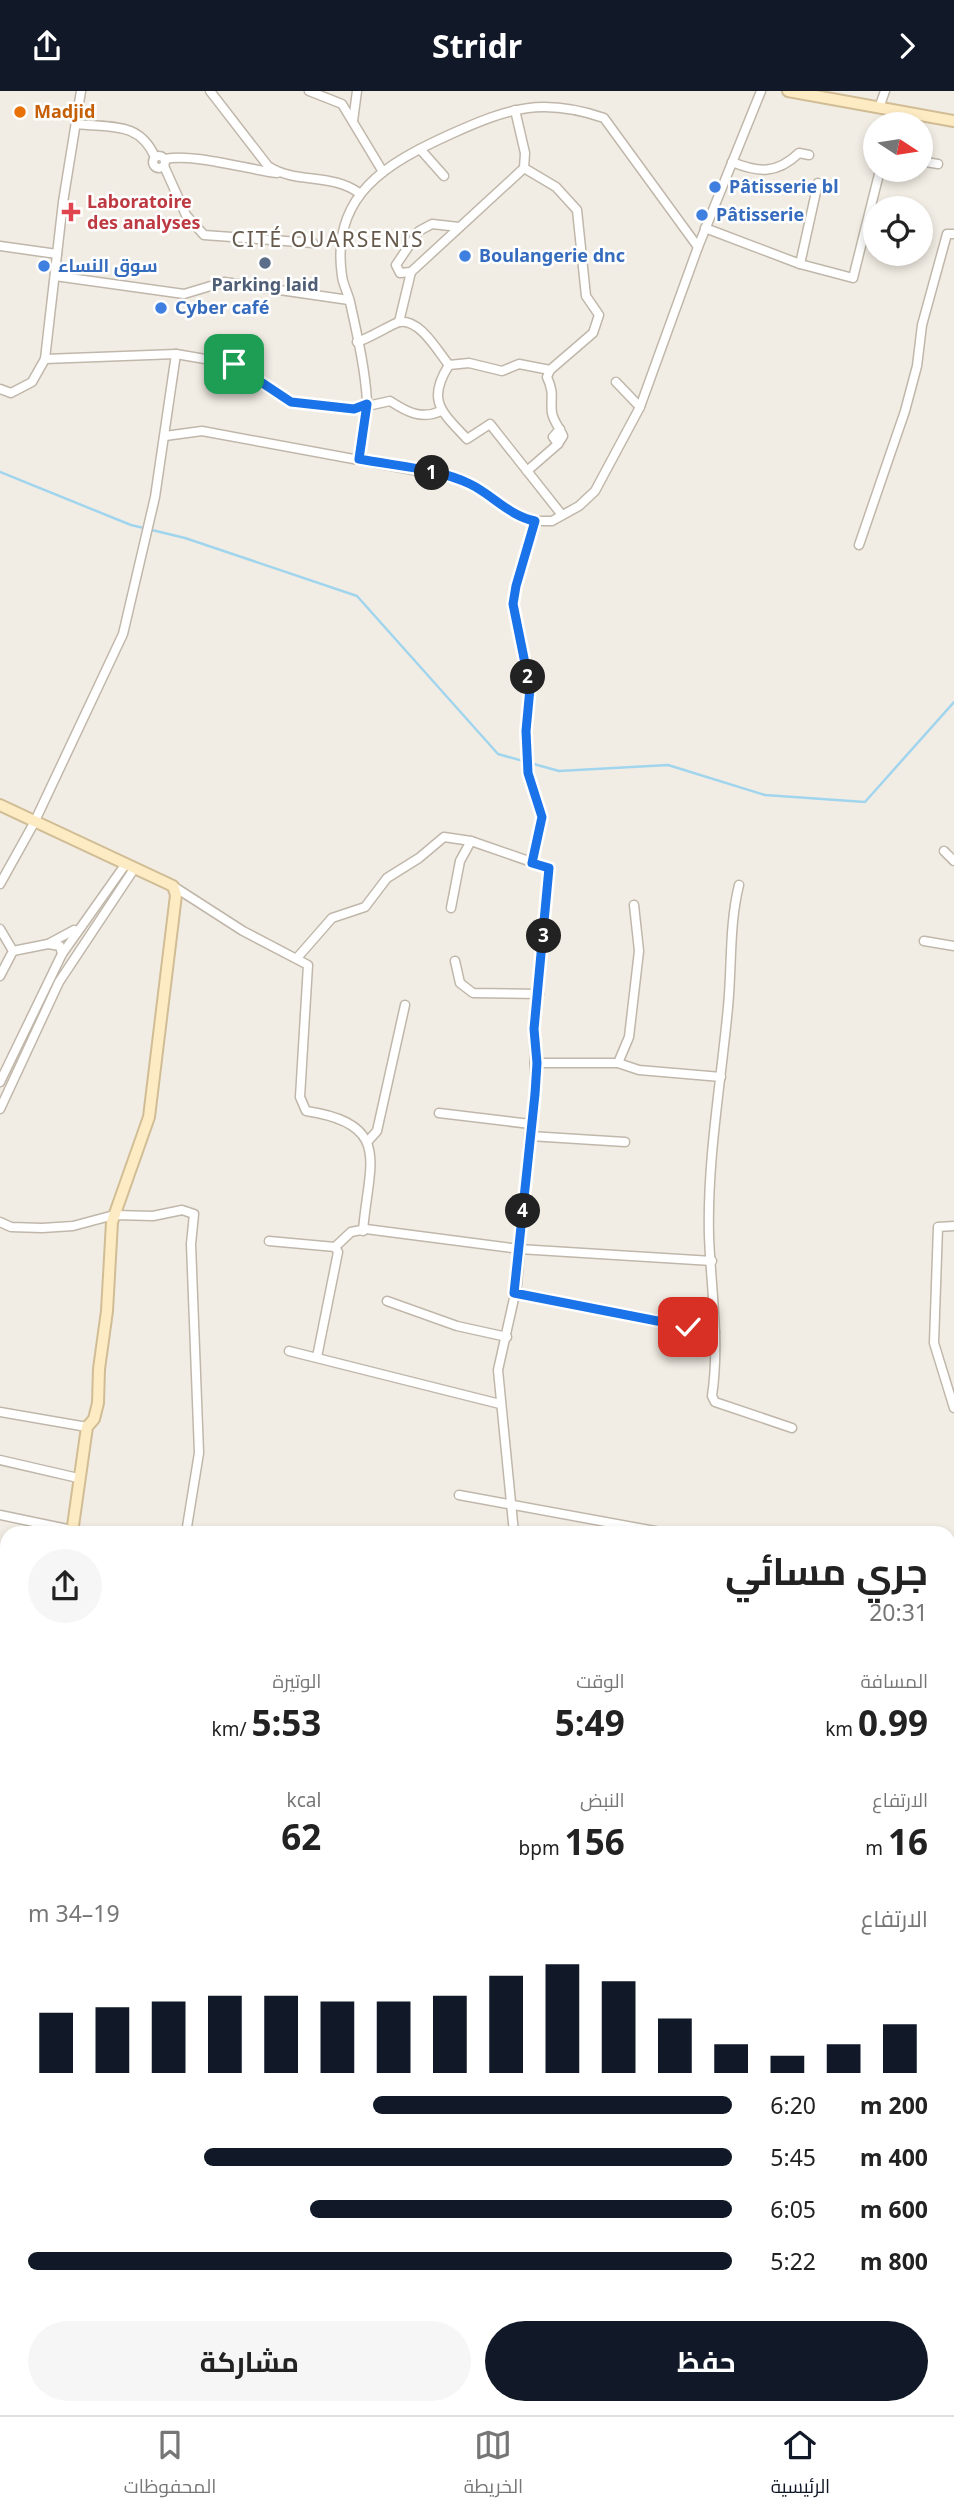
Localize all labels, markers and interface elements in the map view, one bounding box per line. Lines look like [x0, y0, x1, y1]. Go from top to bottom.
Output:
text: Stridr [432, 24, 522, 67]
icon: share [28, 27, 66, 65]
icon: forward [888, 27, 926, 65]
place label: Madjid [34, 99, 95, 123]
marker: Madjid [12, 104, 28, 120]
north arrow [863, 112, 933, 182]
map controls [863, 112, 933, 266]
place label: Pâtisserie bl [729, 174, 839, 198]
marker: Pâtisserie bl [707, 179, 723, 195]
place label: Laboratoire des analyses [87, 189, 201, 234]
button: locate [863, 196, 933, 266]
marker: Laboratoire des analyses [61, 202, 81, 222]
place label: Pâtisserie [716, 202, 804, 226]
marker: Pâtisserie [694, 207, 710, 223]
district label: CITÉ OUARSENIS [231, 225, 425, 253]
place label: Boulangerie dnc [479, 243, 625, 267]
marker: Boulangerie dnc [457, 248, 473, 264]
place label: سوق النساء [58, 253, 158, 277]
marker: Parking laid [257, 255, 273, 271]
marker: سوق النساء [36, 258, 52, 274]
place label: Parking laid [211, 272, 319, 296]
place label: Cyber café [175, 295, 269, 319]
marker: Cyber café [153, 300, 169, 316]
pin [204, 334, 264, 394]
icon: arrive [215, 345, 253, 383]
pin: 1 [414, 455, 450, 491]
text: 1 [426, 459, 437, 485]
pin: 2 [510, 659, 546, 695]
text: 2 [522, 663, 533, 689]
pin: 3 [526, 919, 562, 953]
text: 3 [538, 922, 549, 948]
pin: 4 [505, 1193, 540, 1229]
text: 4 [517, 1197, 528, 1223]
pin [658, 1297, 718, 1357]
icon: check [669, 1308, 707, 1346]
text: جري مسائي [725, 1544, 928, 1596]
button: share [28, 1549, 102, 1623]
text: 20:31 [869, 1596, 928, 1628]
text: الوتيرة [273, 1668, 321, 1694]
text: الوقت [576, 1668, 625, 1694]
text: المسافة [860, 1668, 928, 1694]
text: 5:53 [251, 1699, 321, 1746]
text: 5:49 [555, 1699, 625, 1746]
text: 0.99 [858, 1699, 928, 1746]
text: /km [212, 1716, 251, 1742]
text: km [825, 1716, 858, 1742]
text: kcal [287, 1787, 321, 1813]
text: النبض [580, 1787, 625, 1813]
text: الارتفاع [872, 1787, 928, 1813]
text: 62 [281, 1813, 321, 1860]
text: 156 [565, 1818, 625, 1865]
text: 16 [888, 1818, 928, 1865]
text: bpm [519, 1835, 565, 1861]
text: m [865, 1835, 888, 1861]
text: 19–34 m [28, 1897, 120, 1929]
text: الارتفاع [861, 1902, 928, 1934]
text: 6:20 [770, 2089, 816, 2121]
text: 200 m [860, 2089, 928, 2121]
text: 5:45 [770, 2141, 816, 2173]
text: 400 m [860, 2141, 928, 2173]
text: 6:05 [770, 2193, 816, 2225]
text: 600 m [860, 2193, 928, 2225]
text: 5:22 [770, 2245, 816, 2277]
text: 800 m [860, 2245, 928, 2277]
button: مشاركة [28, 2321, 471, 2401]
button: حفظ [485, 2321, 928, 2401]
tab: المحفوظات [124, 2426, 216, 2504]
tab: الخريطة [464, 2426, 523, 2504]
tab: الرئيسية [771, 2426, 830, 2504]

